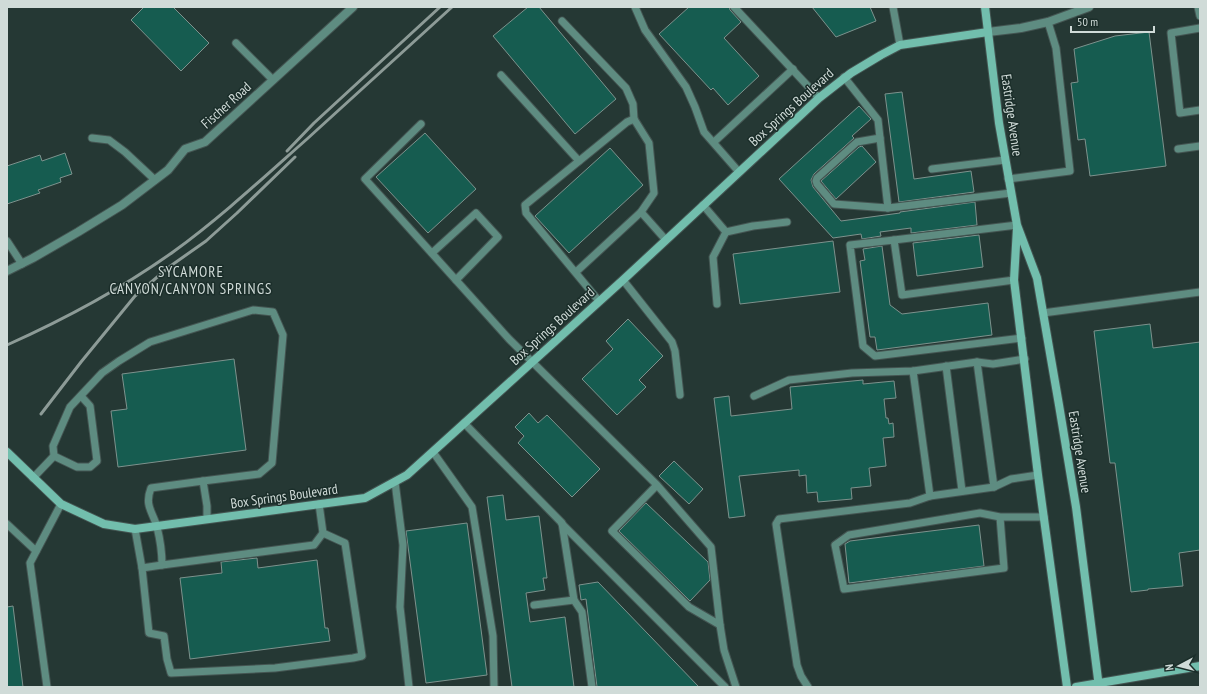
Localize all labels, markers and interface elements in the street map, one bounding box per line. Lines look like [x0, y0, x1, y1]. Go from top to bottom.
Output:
scale bar [1071, 8, 1154, 34]
text: 50 m [1077, 14, 1098, 29]
street label: Box Springs Boulevard [745, 64, 837, 150]
street label: Eastridge Avenue [997, 73, 1027, 158]
street label: Fischer Road [197, 78, 255, 132]
district label: SYCAMORE CANYON/CANYON SPRINGS [110, 262, 272, 298]
street label: Box Springs Boulevard [506, 283, 598, 369]
street label: Eastridge Avenue [1065, 410, 1095, 495]
street label: Box Springs Boulevard [229, 480, 339, 512]
north arrow [1159, 646, 1199, 686]
text: N [1162, 663, 1176, 671]

